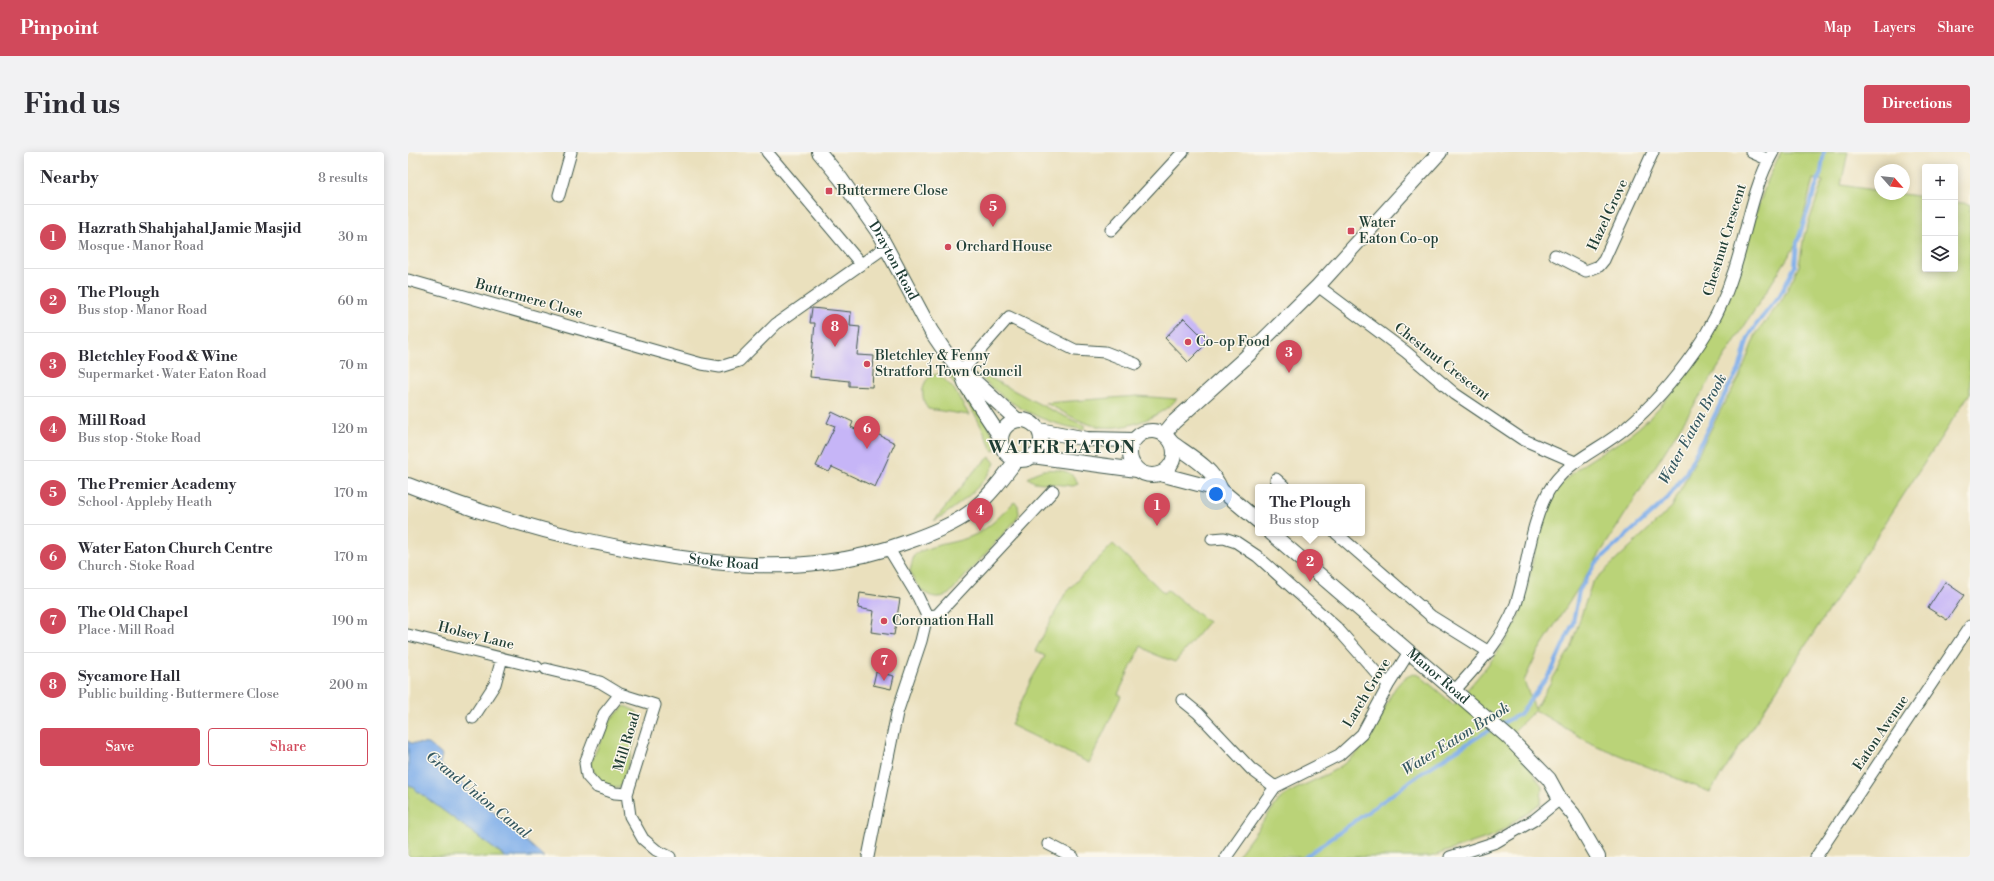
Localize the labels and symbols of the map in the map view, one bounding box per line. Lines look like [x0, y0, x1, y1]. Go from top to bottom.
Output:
north arrow [1874, 164, 1910, 200]
street label: Hazel Grove [1584, 176, 1632, 254]
place label: Buttermere Close [836, 182, 948, 200]
street label: Chestnut Crescent [1699, 182, 1751, 298]
marker: Buttermere Close [824, 186, 834, 196]
pin: 5 [980, 194, 1006, 227]
place label: Water Eaton Co-op [1358, 214, 1439, 248]
street label: Drayton Road [864, 218, 922, 303]
marker: Water Eaton Co-op [1346, 226, 1356, 236]
place label: Orchard House [956, 238, 1052, 256]
marker: Orchard House [943, 242, 953, 252]
street label: Buttermere Close [472, 275, 585, 323]
pin: 8 [822, 314, 848, 347]
street label: Chestnut Crescent [1391, 319, 1494, 405]
place label: Co-op Food [1196, 333, 1270, 351]
marker: Co-op Food [1183, 337, 1193, 347]
pin: 3 [1276, 340, 1302, 373]
place label: Bletchley & Fenny Stratford Town Council [874, 347, 1022, 381]
marker: Bletchley & Fenny Stratford Town Council [862, 359, 872, 369]
water label: Water Eaton Brook [1655, 370, 1731, 488]
pin: 6 [854, 416, 880, 449]
district label: WATER EATON [987, 436, 1136, 459]
your location [1206, 484, 1226, 504]
pin: 1 [1144, 493, 1170, 526]
pin: 4 [967, 498, 993, 531]
pin: 2 [1297, 549, 1323, 582]
street label: Stoke Road [687, 550, 759, 574]
place label: Coronation Hall [892, 612, 994, 630]
marker: Coronation Hall [879, 616, 889, 626]
street label: Holsey Lane [436, 618, 516, 654]
street label: Manor Road [1403, 645, 1473, 709]
pin: 7 [871, 648, 897, 681]
street label: Larch Grove [1339, 655, 1395, 731]
street label: Eaton Avenue [1849, 692, 1913, 774]
water label: Water Eaton Brook [1399, 698, 1514, 780]
street label: Mill Road [610, 710, 644, 774]
water label: Grand Union Canal [422, 747, 534, 843]

